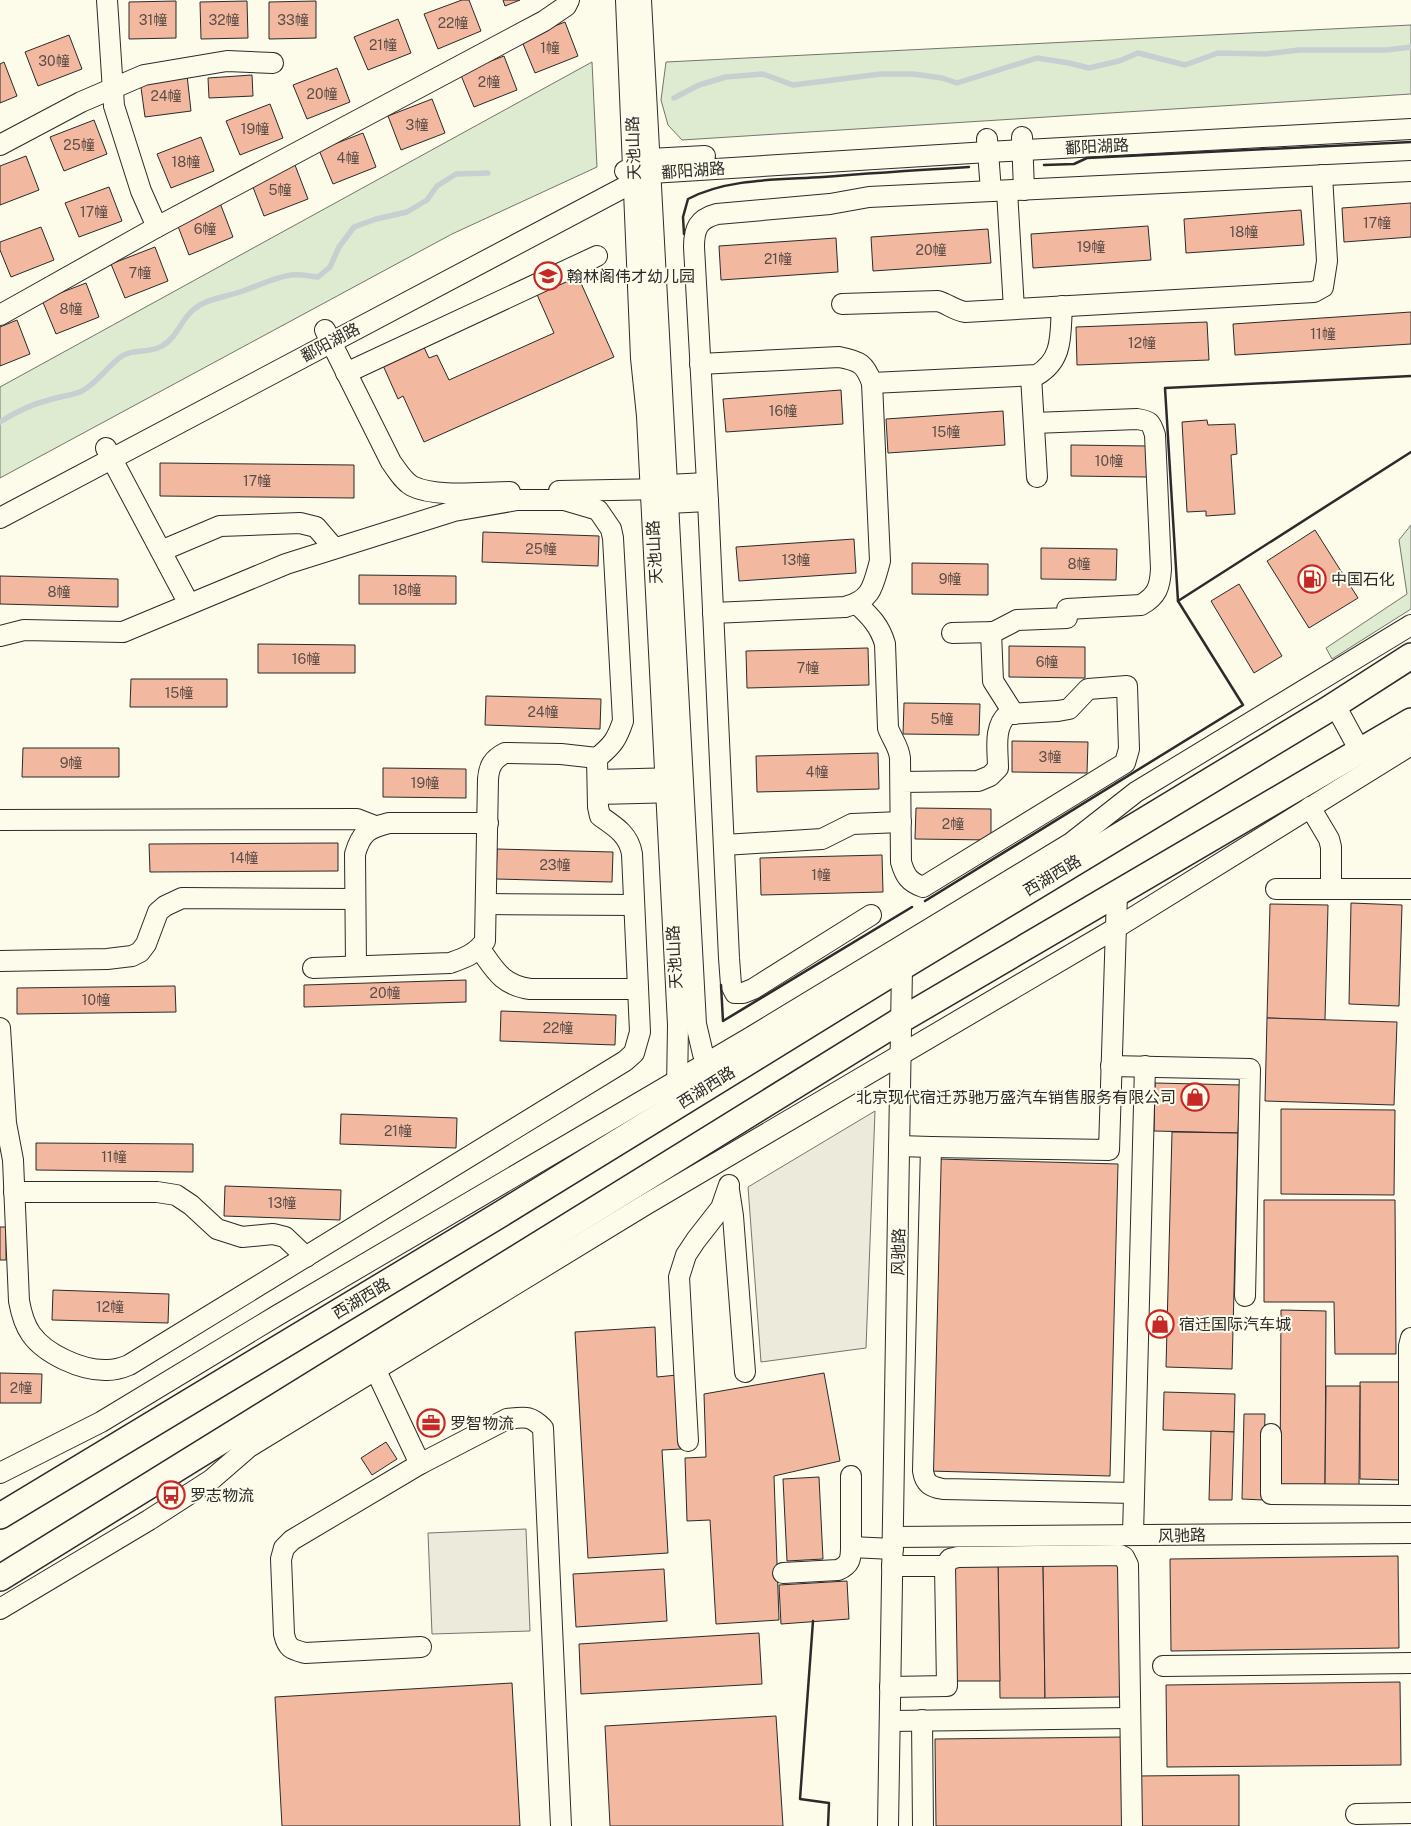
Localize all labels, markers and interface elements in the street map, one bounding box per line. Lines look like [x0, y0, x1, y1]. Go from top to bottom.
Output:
house number: 31幢 [139, 12, 167, 28]
house number: 32幢 [208, 12, 240, 28]
house number: 33幢 [277, 12, 309, 28]
house number: 22幢 [438, 15, 468, 31]
house number: 21幢 [369, 37, 397, 53]
house number: 1幢 [540, 40, 560, 56]
house number: 30幢 [38, 53, 70, 69]
house number: 2幢 [478, 74, 500, 90]
house number: 20幢 [307, 86, 337, 102]
house number: 24幢 [150, 88, 182, 104]
street label: 天池山路 [623, 116, 644, 180]
house number: 3幢 [406, 117, 428, 133]
house number: 19幢 [241, 121, 269, 137]
street label: 鄱阳湖路 [1065, 135, 1129, 158]
house number: 25幢 [63, 137, 95, 153]
house number: 4幢 [337, 150, 359, 166]
house number: 18幢 [172, 154, 200, 170]
street label: 鄱阳湖路 [660, 159, 726, 182]
house number: 5幢 [269, 182, 291, 198]
house number: 17幢 [80, 204, 108, 220]
house number: 17幢 [1363, 215, 1391, 231]
house number: 6幢 [194, 221, 216, 237]
house number: 18幢 [1230, 224, 1258, 240]
house number: 19幢 [1077, 239, 1105, 255]
house number: 20幢 [916, 242, 946, 258]
house number: 21幢 [764, 251, 792, 267]
school or university icon: 翰林阁伟才幼儿园 [533, 261, 563, 291]
house number: 7幢 [129, 265, 151, 281]
place label: 翰林阁伟才幼儿园 [567, 267, 695, 286]
house number: 8幢 [59, 301, 83, 317]
street label: 鄱阳湖路 [298, 319, 363, 366]
house number: 11幢 [1310, 326, 1336, 342]
house number: 12幢 [1128, 335, 1156, 351]
house number: 16幢 [769, 403, 797, 419]
house number: 15幢 [932, 424, 960, 440]
house number: 10幢 [1095, 453, 1123, 469]
house number: 17幢 [243, 473, 271, 489]
street label: 天池山路 [643, 520, 666, 584]
house number: 25幢 [525, 541, 557, 557]
house number: 13幢 [782, 552, 810, 568]
house number: 8幢 [1067, 556, 1091, 572]
fuel station icon: 中国石化 [1297, 564, 1327, 594]
place label: 中国石化 [1331, 570, 1395, 589]
house number: 9幢 [939, 571, 961, 587]
house number: 18幢 [393, 582, 421, 598]
house number: 8幢 [47, 584, 71, 600]
house number: 16幢 [292, 651, 320, 667]
house number: 6幢 [1036, 654, 1058, 670]
house number: 7幢 [797, 660, 819, 676]
house number: 15幢 [165, 685, 193, 701]
house number: 24幢 [527, 704, 559, 720]
house number: 5幢 [931, 711, 953, 727]
house number: 3幢 [1039, 749, 1061, 765]
house number: 9幢 [60, 755, 82, 771]
house number: 4幢 [806, 764, 828, 780]
house number: 19幢 [411, 775, 439, 791]
house number: 2幢 [942, 816, 964, 832]
house number: 14幢 [230, 850, 258, 866]
street label: 西湖西路 [1020, 851, 1085, 900]
house number: 23幢 [539, 857, 571, 873]
house number: 1幢 [811, 867, 831, 883]
street label: 天池山路 [663, 925, 686, 989]
house number: 20幢 [370, 985, 400, 1001]
house number: 10幢 [82, 992, 110, 1008]
house number: 22幢 [543, 1020, 573, 1036]
street label: 西湖西路 [674, 1062, 738, 1112]
shop icon: 北京现代宿迁苏驰万盛汽车销售服务有限公司 [1180, 1082, 1210, 1112]
place label: 北京现代宿迁苏驰万盛汽车销售服务有限公司 [856, 1088, 1176, 1107]
house number: 21幢 [384, 1123, 412, 1139]
house number: 11幢 [101, 1149, 127, 1165]
house number: 13幢 [268, 1195, 296, 1211]
street label: 风驰路 [889, 1228, 908, 1276]
street label: 西湖西路 [329, 1274, 394, 1323]
house number: 12幢 [96, 1299, 124, 1315]
shop icon: 宿迁国际汽车城 [1145, 1309, 1175, 1339]
place label: 宿迁国际汽车城 [1179, 1315, 1291, 1334]
house number: 2幢 [10, 1380, 32, 1396]
office icon: 罗智物流 [416, 1408, 446, 1438]
place label: 罗智物流 [450, 1414, 514, 1433]
bus stop icon: 罗志物流 [156, 1480, 186, 1510]
place label: 罗志物流 [190, 1486, 254, 1505]
street label: 风驰路 [1158, 1526, 1206, 1545]

